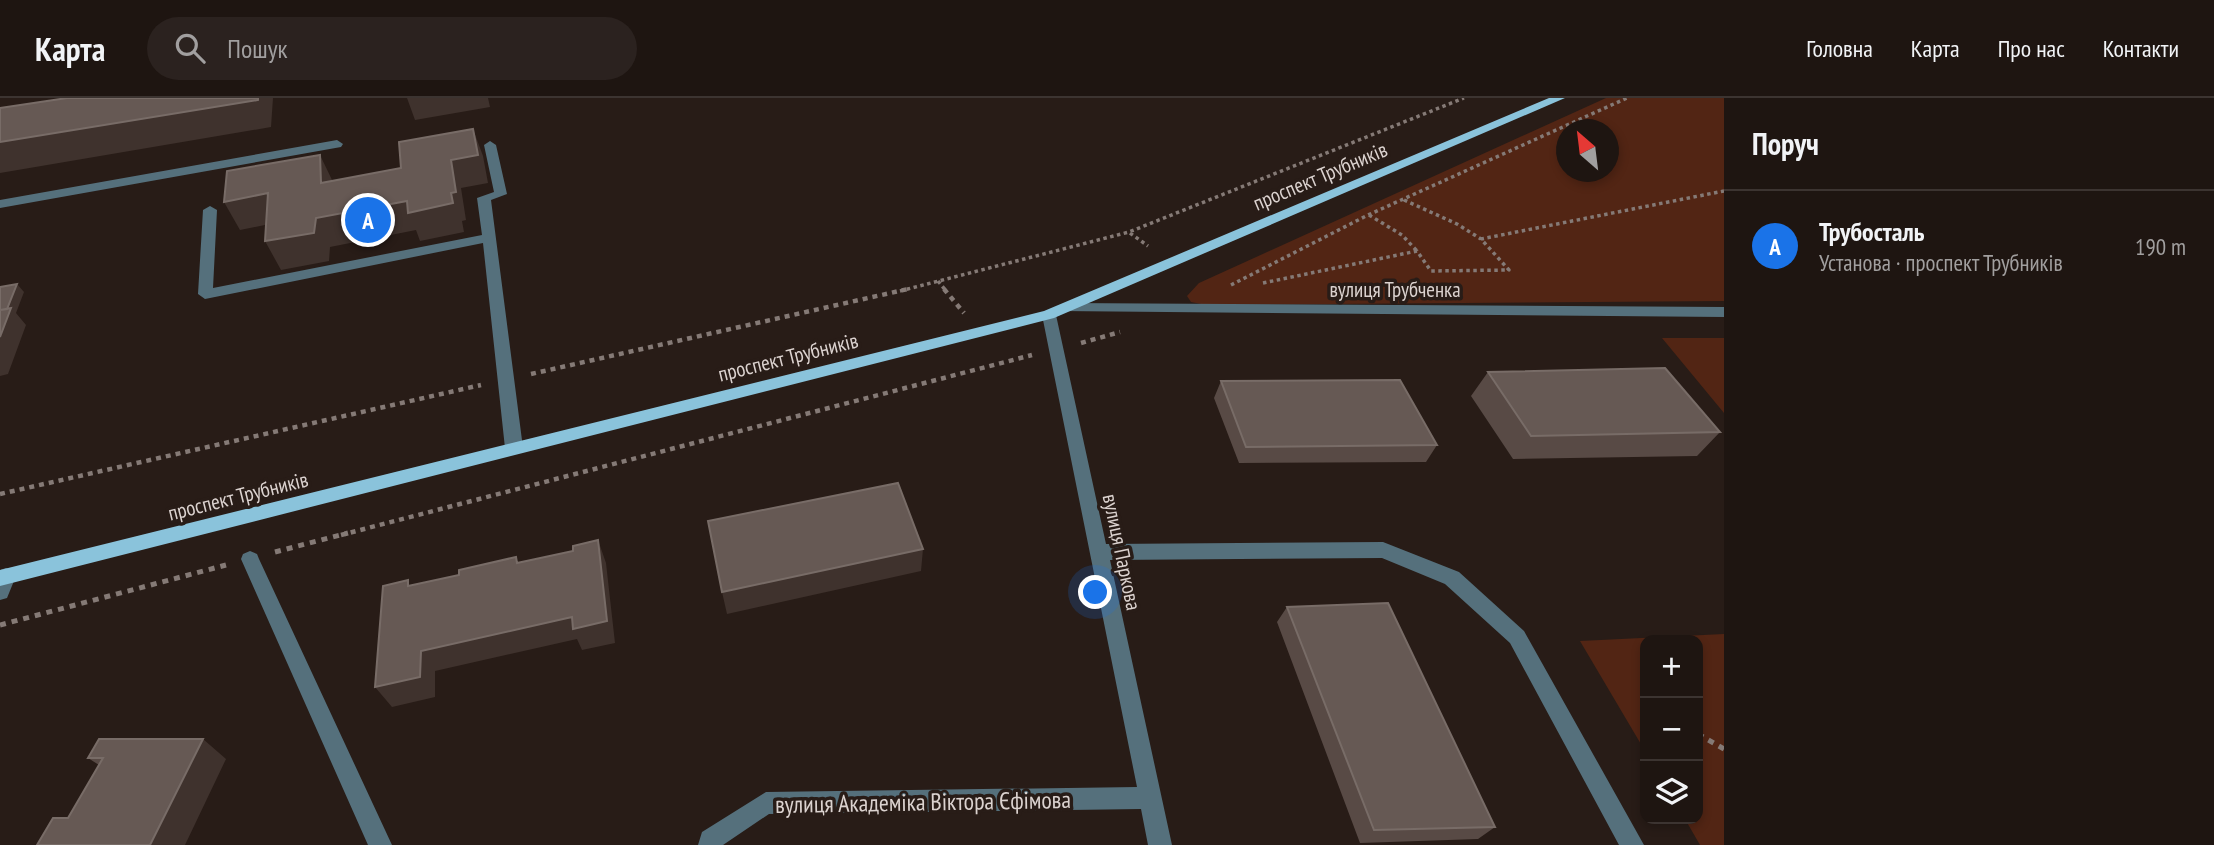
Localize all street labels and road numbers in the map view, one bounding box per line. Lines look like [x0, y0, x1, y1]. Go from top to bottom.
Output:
street label: проспект Трубників [1249, 136, 1391, 216]
street label: вулиця Трубченка [1329, 276, 1461, 303]
street label: проспект Трубників [715, 327, 861, 387]
street label: проспект Трубників [165, 466, 311, 526]
street label: вулиця Паркова [1097, 491, 1147, 613]
street label: вулиця Академіка Віктора Єфімова [775, 784, 1071, 820]

